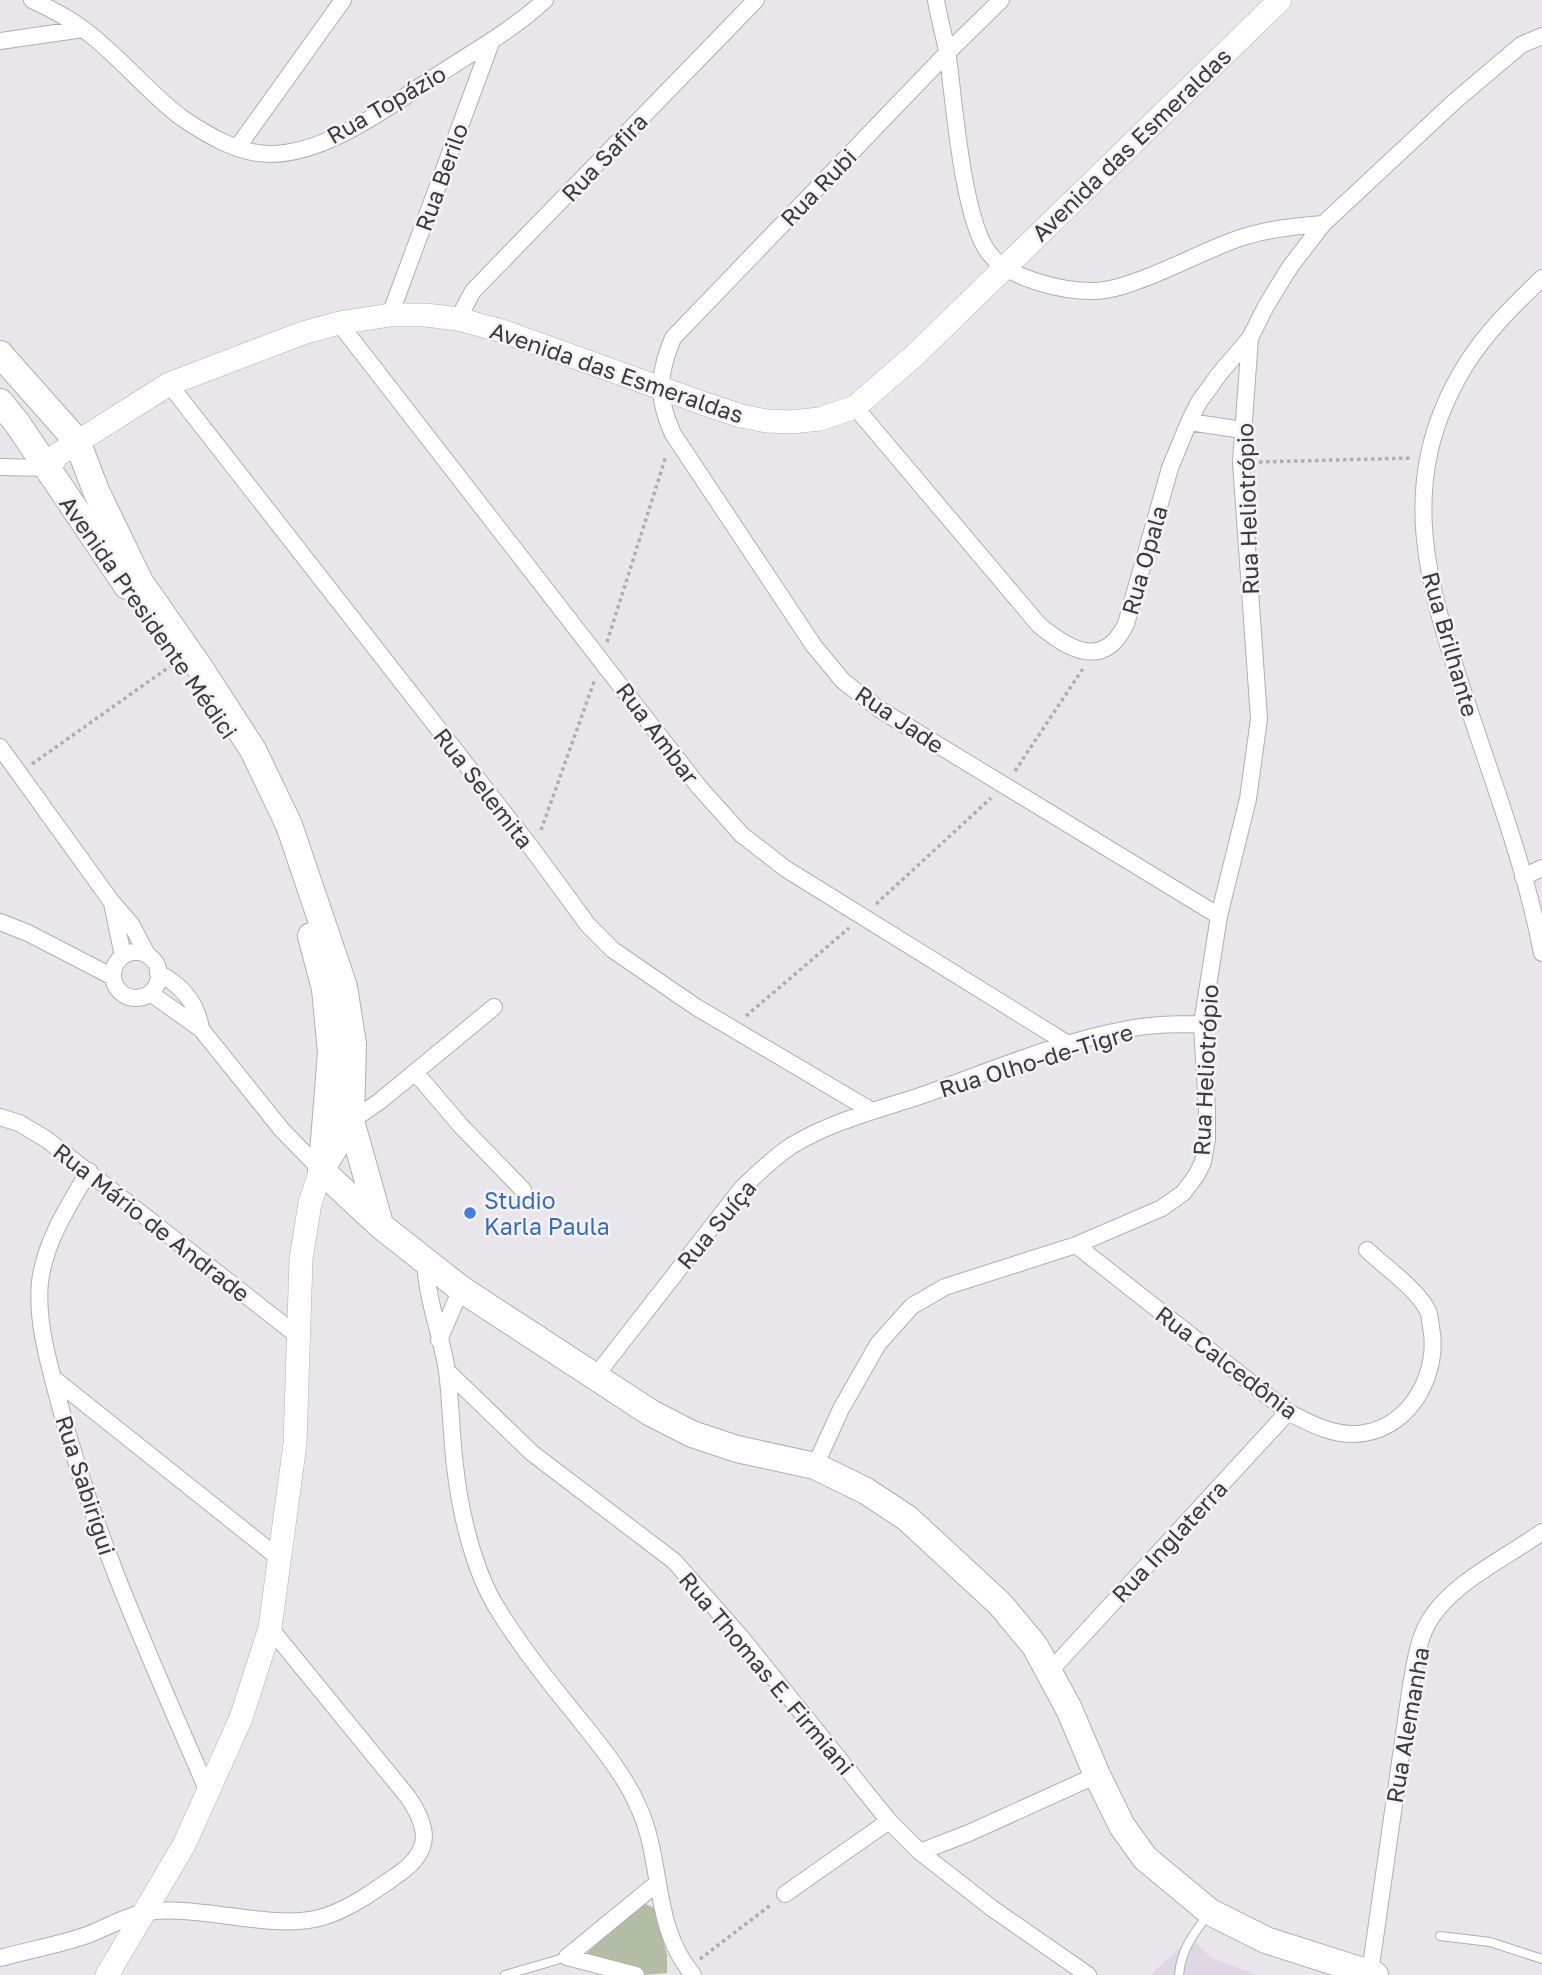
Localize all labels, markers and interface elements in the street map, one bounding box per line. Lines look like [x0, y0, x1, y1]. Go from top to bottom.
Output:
street label: Avenida das Esmeraldas [1026, 41, 1236, 247]
street label: Rua Topázio [322, 59, 450, 149]
street label: Rua Safira [555, 107, 653, 207]
street label: Rua Berilo [409, 119, 473, 235]
street label: Rua Rubi [774, 142, 862, 232]
street label: Avenida das Esmeraldas [487, 315, 747, 429]
street label: Rua Heliotrópio [1230, 423, 1264, 595]
street label: Avenida Presidente Médici [54, 490, 244, 744]
street label: Rua Opala [1115, 502, 1173, 618]
street label: Rua Brilhante [1417, 568, 1485, 720]
street label: Rua Ambar [611, 677, 705, 789]
street label: Rua Jade [850, 679, 950, 759]
street label: Rua Selemita [428, 722, 540, 854]
street label: Rua Heliotrópio [1187, 983, 1223, 1157]
street label: Rua Olho-de-Tigre [936, 1017, 1136, 1103]
street label: Rua Mário de Andrade [48, 1137, 256, 1307]
street label: Rua Suíça [671, 1174, 761, 1274]
place label: Studio Karla Paula [484, 1186, 610, 1240]
marker: Studio Karla Paula [462, 1205, 478, 1221]
street label: Rua Calcedônia [1150, 1299, 1304, 1425]
street label: Rua Sabirigui [50, 1412, 122, 1558]
street label: Rua Inglaterra [1105, 1474, 1233, 1608]
street label: Rua Thomas E. Firmiani [674, 1566, 860, 1780]
street label: Rua Alemanha [1380, 1645, 1434, 1805]

